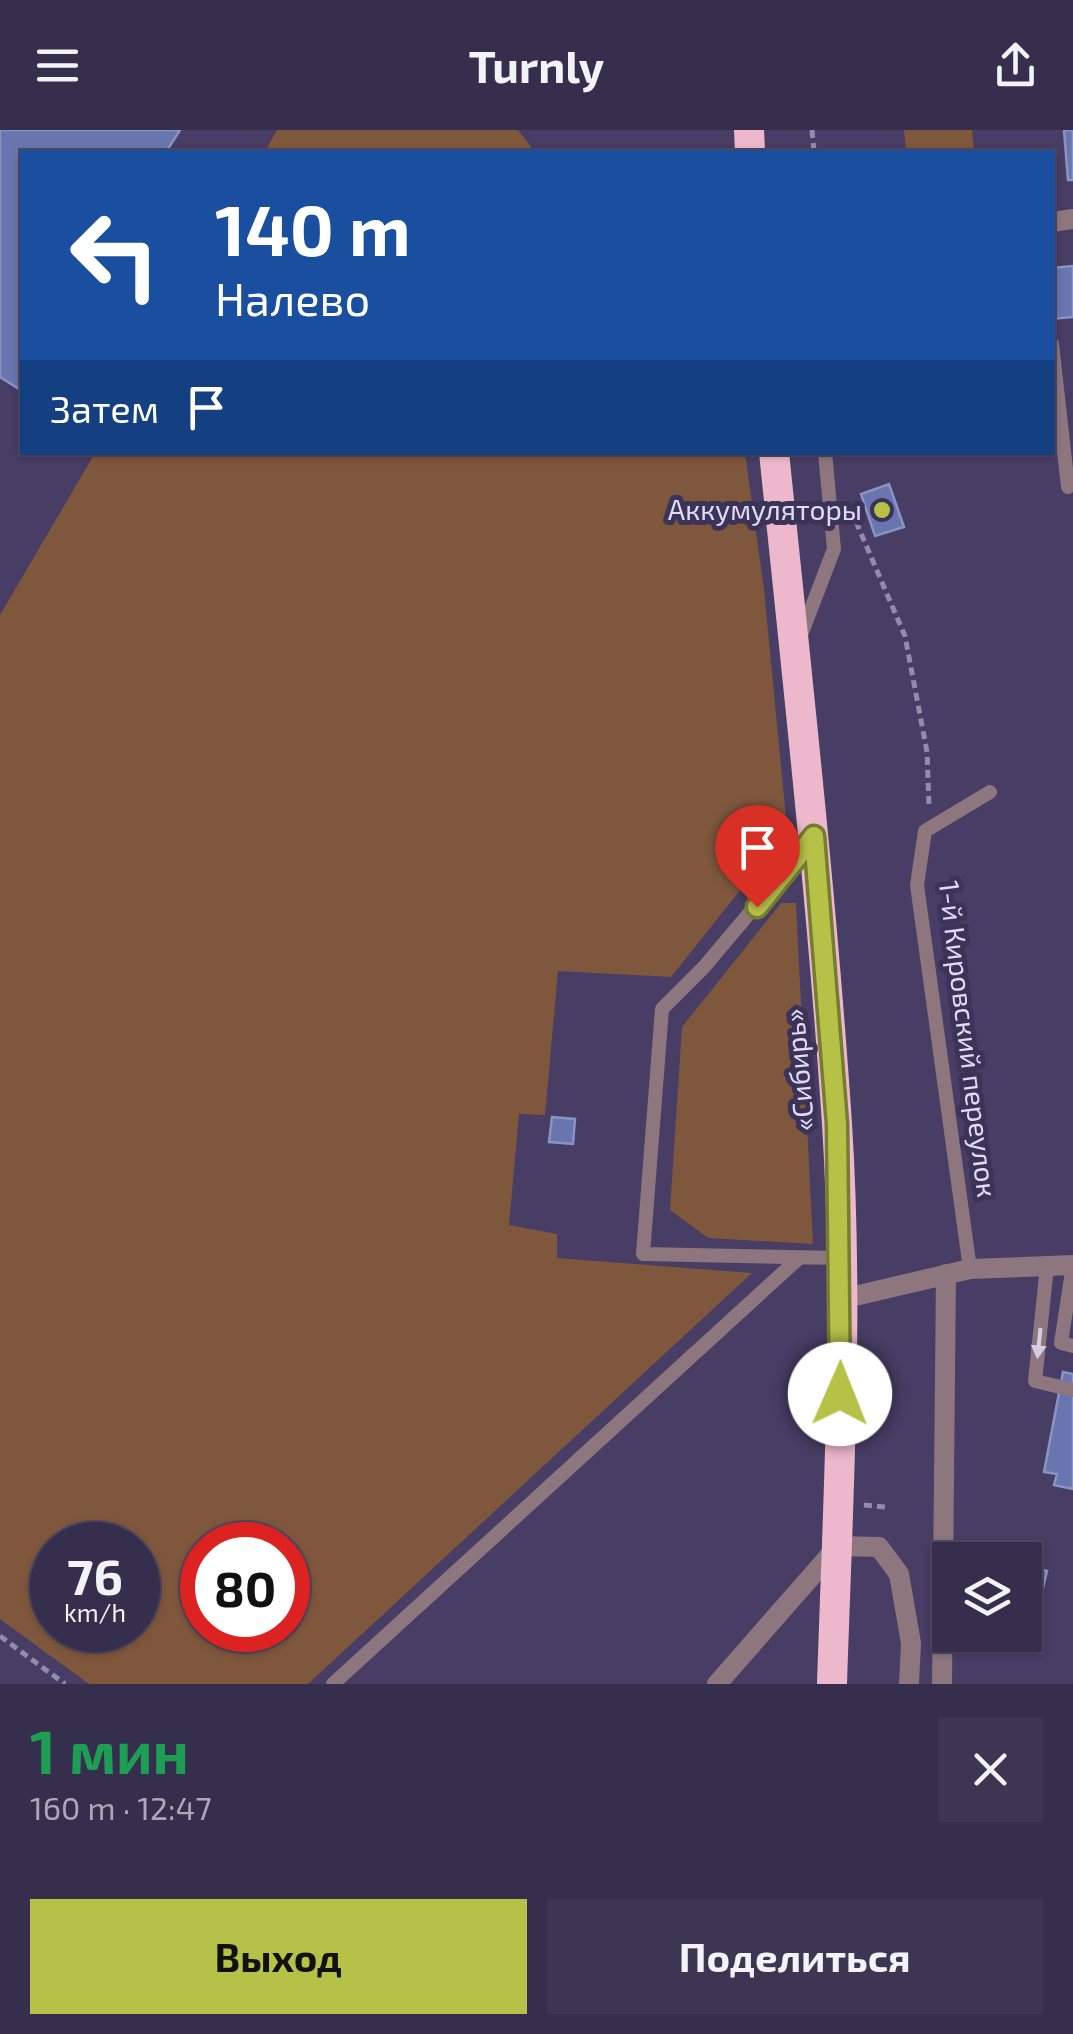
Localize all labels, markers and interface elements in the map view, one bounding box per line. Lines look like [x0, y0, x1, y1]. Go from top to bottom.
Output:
icon: menu [30, 38, 85, 93]
text: Turnly [469, 38, 604, 92]
icon: share [988, 38, 1043, 93]
text: 140 m [215, 186, 411, 270]
icon: left [50, 190, 180, 320]
text: Налево [215, 271, 370, 325]
icon: arrive [179, 380, 234, 435]
text: Затем [50, 385, 159, 431]
place label: Аккумуляторы [668, 492, 862, 526]
marker: Аккумуляторы [871, 499, 893, 521]
pin [715, 805, 800, 908]
icon: arrive [730, 820, 785, 875]
street label: 1-й Кировский переулок [933, 879, 1005, 1199]
street label: «Сибирь» [776, 1007, 820, 1133]
one-way arrow [1031, 1327, 1047, 1359]
position arrow [788, 1342, 892, 1446]
speed limit sign: 80 [180, 1522, 310, 1652]
map controls [932, 1542, 1042, 1652]
button: layers [932, 1542, 1042, 1652]
text: 76 [67, 1545, 123, 1605]
text: km/h [64, 1597, 126, 1627]
text: 1 мин [30, 1714, 189, 1786]
button: close [938, 1717, 1043, 1822]
text: 160 m · 12:47 [30, 1788, 212, 1826]
button: Выход [30, 1899, 527, 2014]
button: Поделиться [547, 1899, 1043, 2014]

